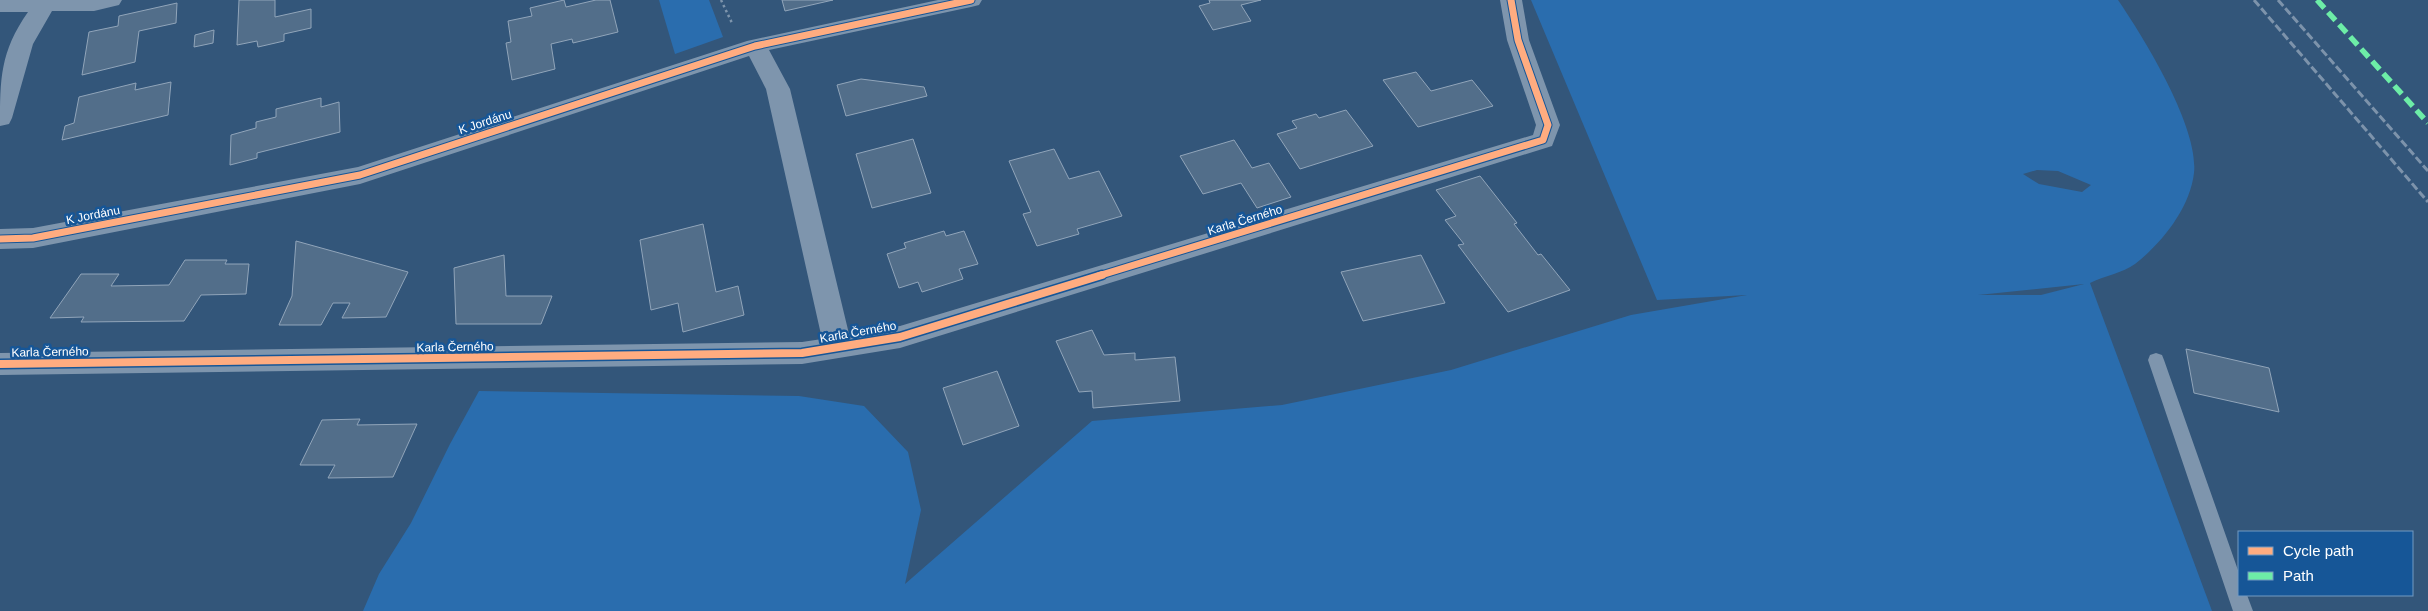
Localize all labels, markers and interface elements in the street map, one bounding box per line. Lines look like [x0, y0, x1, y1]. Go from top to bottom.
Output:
street label: K Jordánu [457, 107, 513, 137]
street label: Karla Černého [1206, 201, 1284, 238]
street label: K Jordánu [65, 203, 121, 227]
street label: Karla Černého [819, 317, 898, 346]
street label: Karla Černého [416, 338, 494, 355]
street label: Karla Černého [11, 343, 89, 360]
legend [2238, 531, 2413, 596]
text: Cycle path [2283, 542, 2354, 559]
text: Path [2283, 567, 2314, 584]

